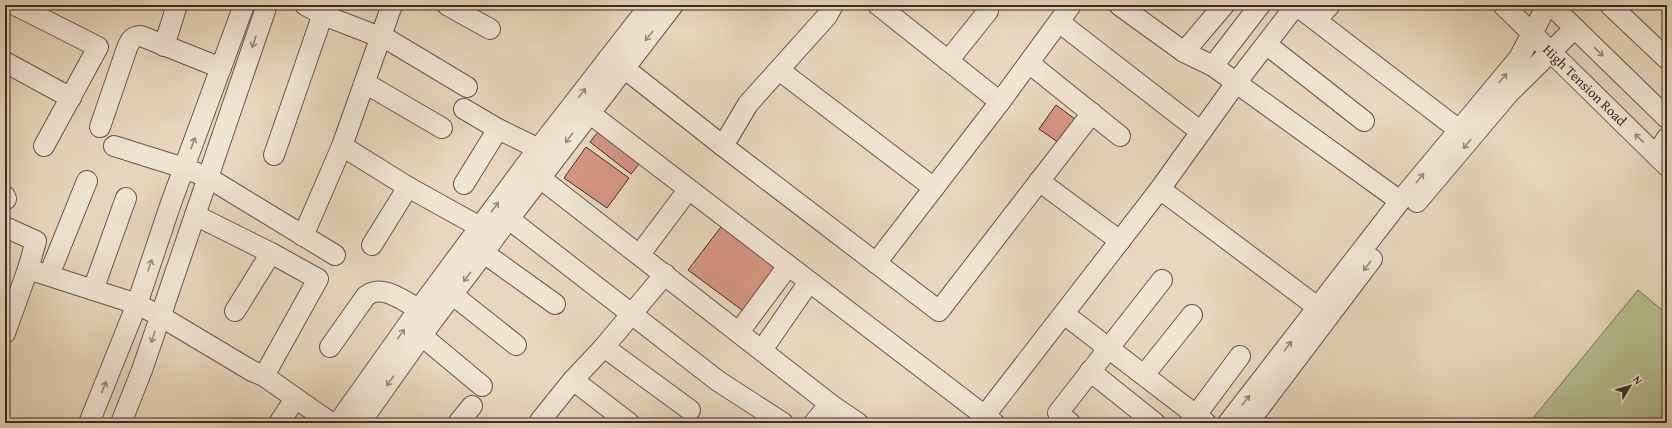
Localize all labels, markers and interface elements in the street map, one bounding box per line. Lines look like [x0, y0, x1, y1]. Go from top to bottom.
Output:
one-way arrow [645, 30, 653, 41]
one-way arrow [250, 35, 257, 48]
street label: High Tension Road [1539, 40, 1632, 131]
one-way arrow [1594, 47, 1604, 57]
one-way arrow [1498, 72, 1507, 83]
one-way arrow [578, 87, 587, 98]
one-way arrow [565, 133, 573, 144]
one-way arrow [1634, 133, 1644, 143]
one-way arrow [190, 137, 198, 149]
one-way arrow [1462, 138, 1471, 149]
one-way arrow [1415, 172, 1424, 183]
one-way arrow [491, 202, 499, 213]
one-way arrow [146, 260, 154, 272]
one-way arrow [1363, 260, 1371, 271]
one-way arrow [462, 271, 471, 282]
one-way arrow [397, 329, 405, 340]
one-way arrow [149, 331, 157, 343]
one-way arrow [1283, 341, 1292, 352]
north arrow [1610, 366, 1650, 406]
text: N [1629, 372, 1647, 388]
one-way arrow [386, 376, 394, 387]
one-way arrow [100, 381, 108, 393]
one-way arrow [1242, 395, 1250, 406]

